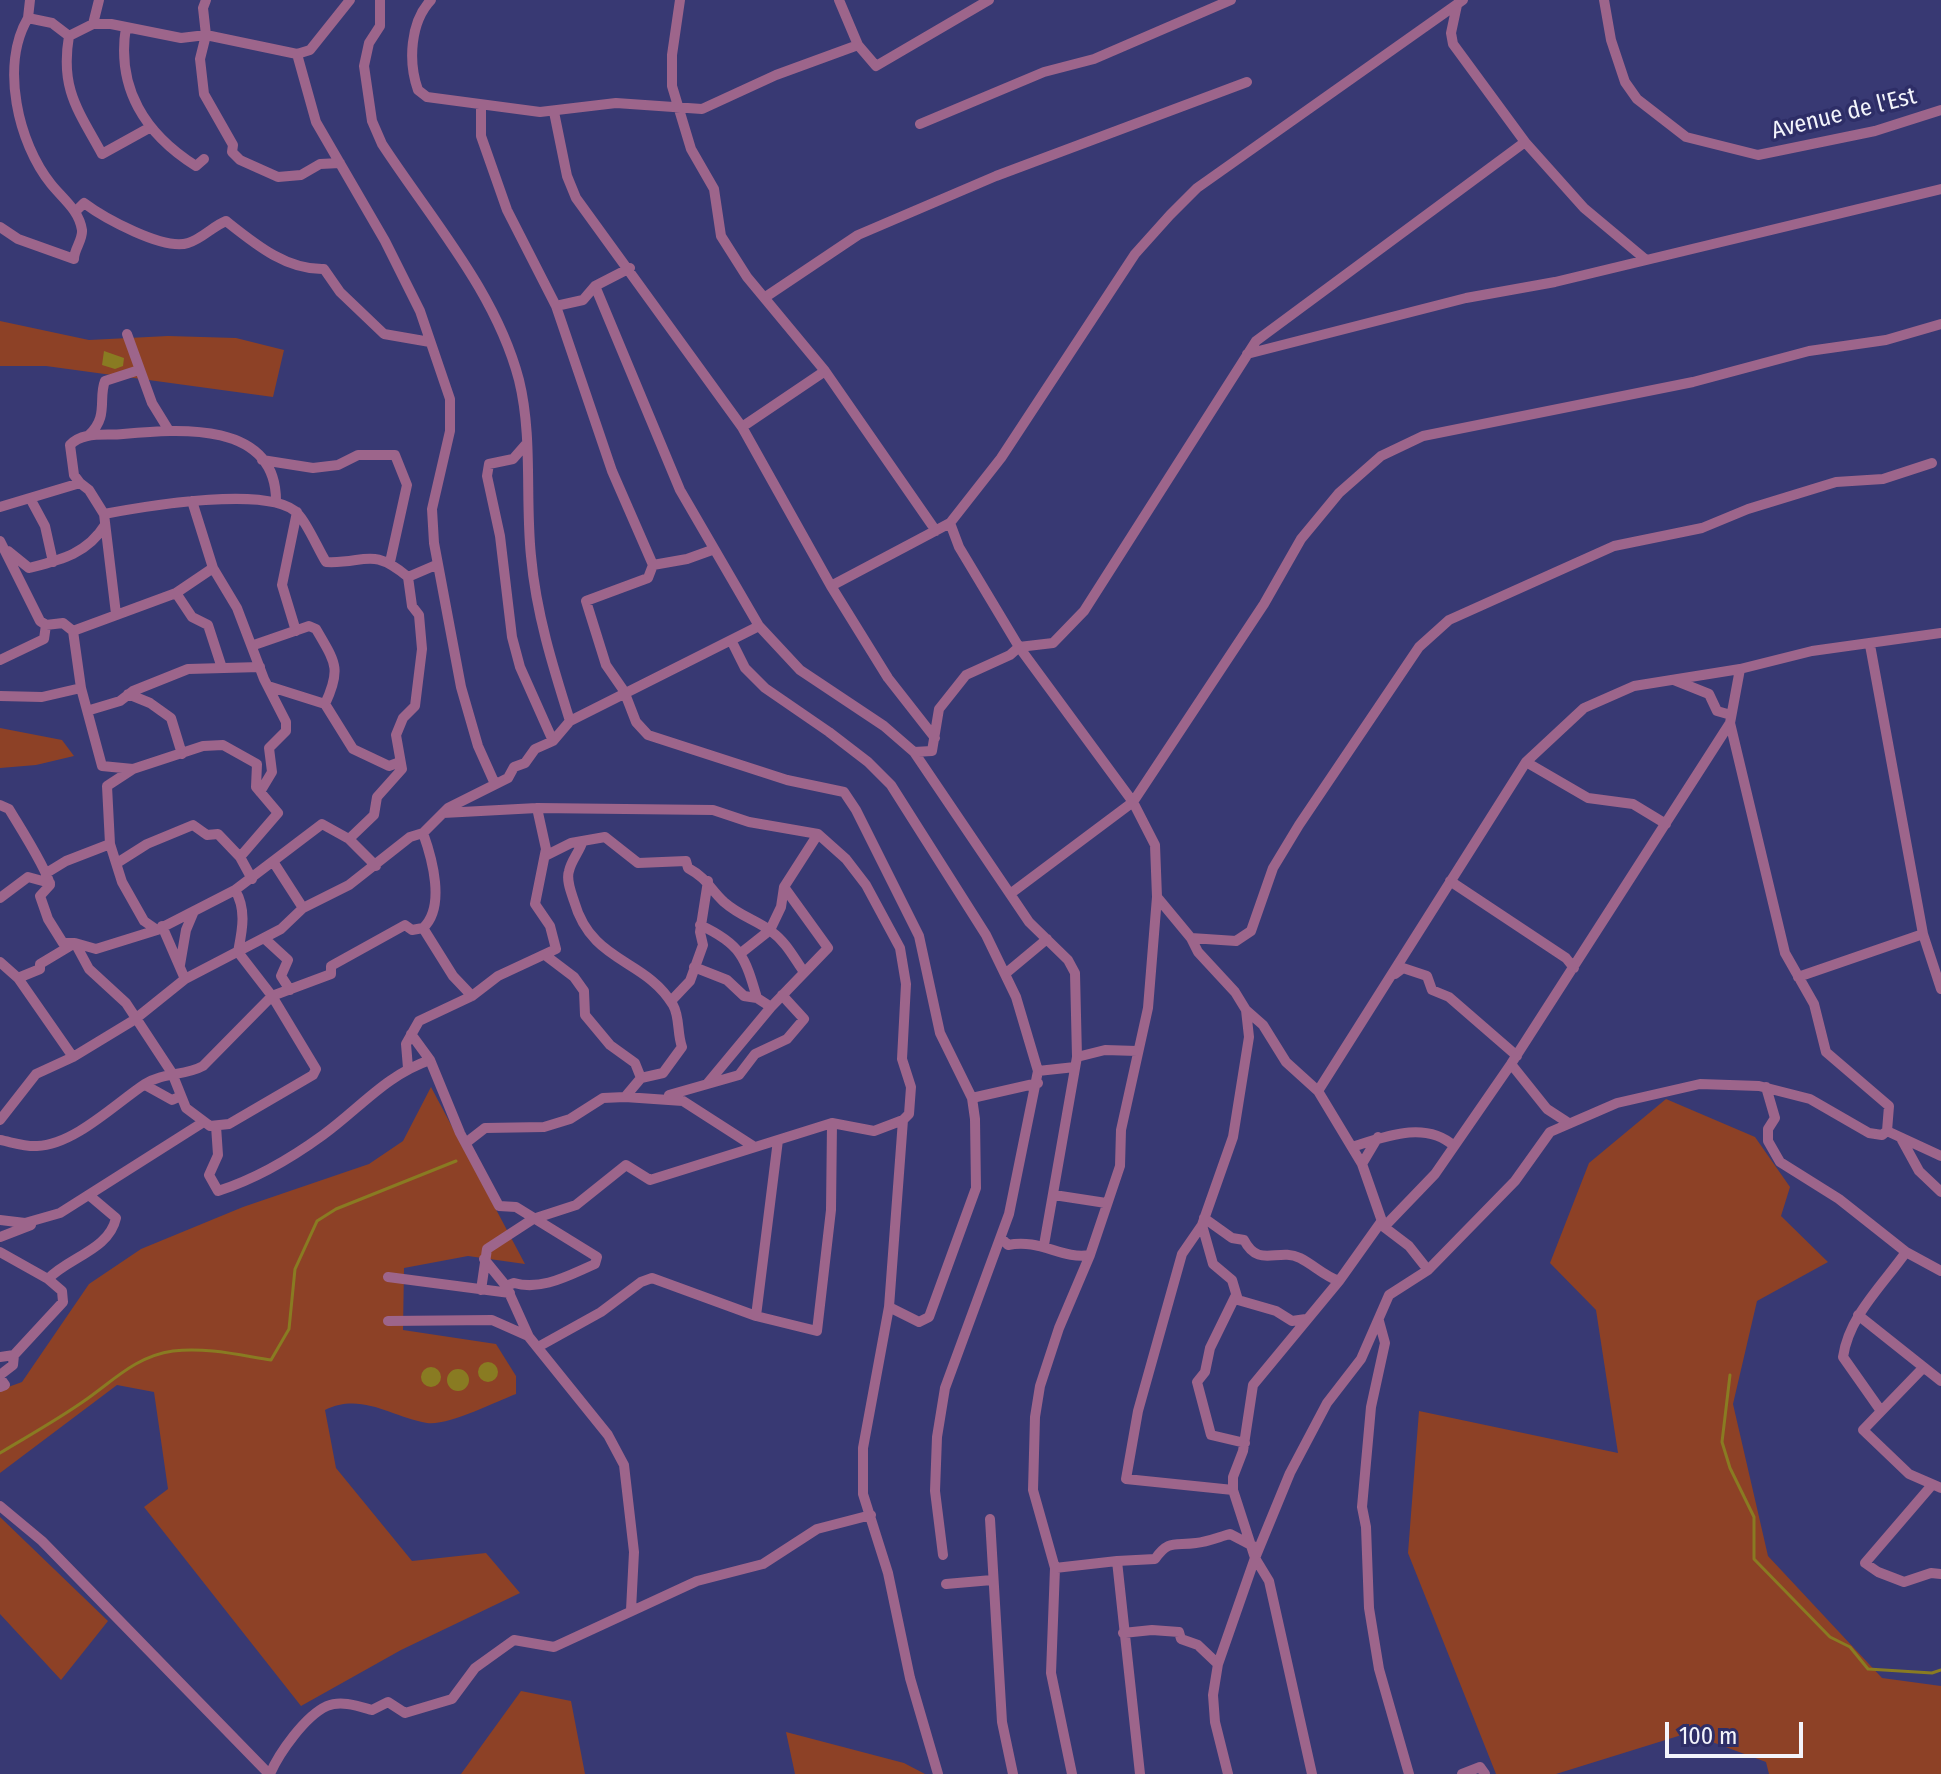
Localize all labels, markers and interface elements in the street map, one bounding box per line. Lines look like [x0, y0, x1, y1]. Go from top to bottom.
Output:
street label: Avenue de l'Est [1769, 82, 1919, 146]
scale bar [1669, 1706, 1807, 1756]
text: 100 m [1679, 1722, 1737, 1750]

